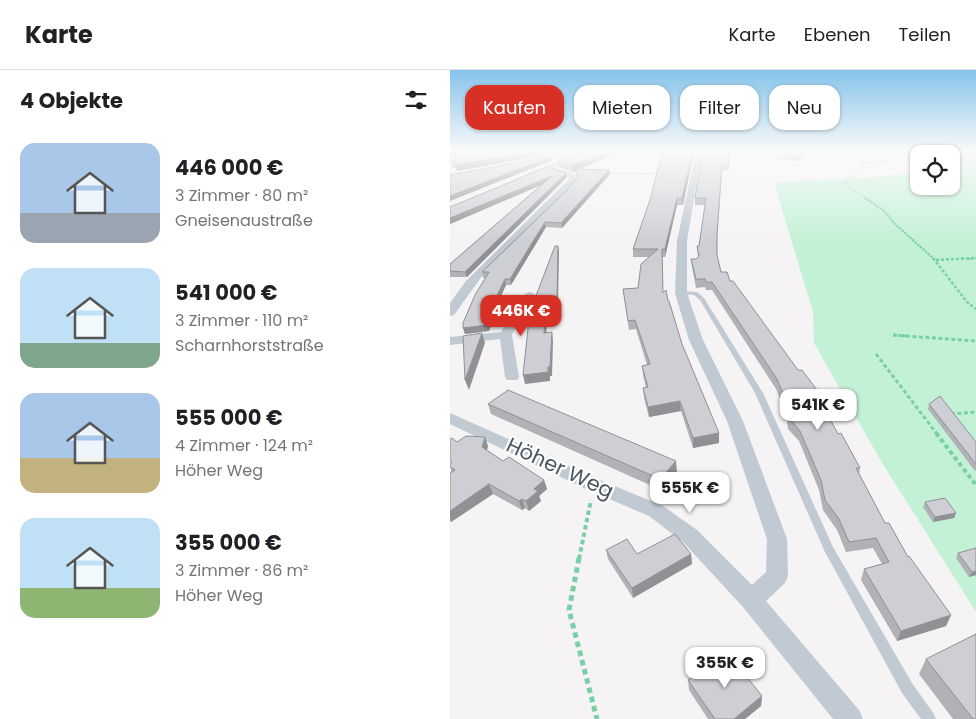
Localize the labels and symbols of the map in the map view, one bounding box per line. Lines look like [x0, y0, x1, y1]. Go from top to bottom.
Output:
pin: 446K € [480, 294, 562, 337]
pin: 541K € [777, 388, 859, 431]
street label: Höher Weg [502, 430, 619, 505]
pin: 555K € [649, 472, 731, 514]
pin: 355K € [684, 646, 766, 689]

